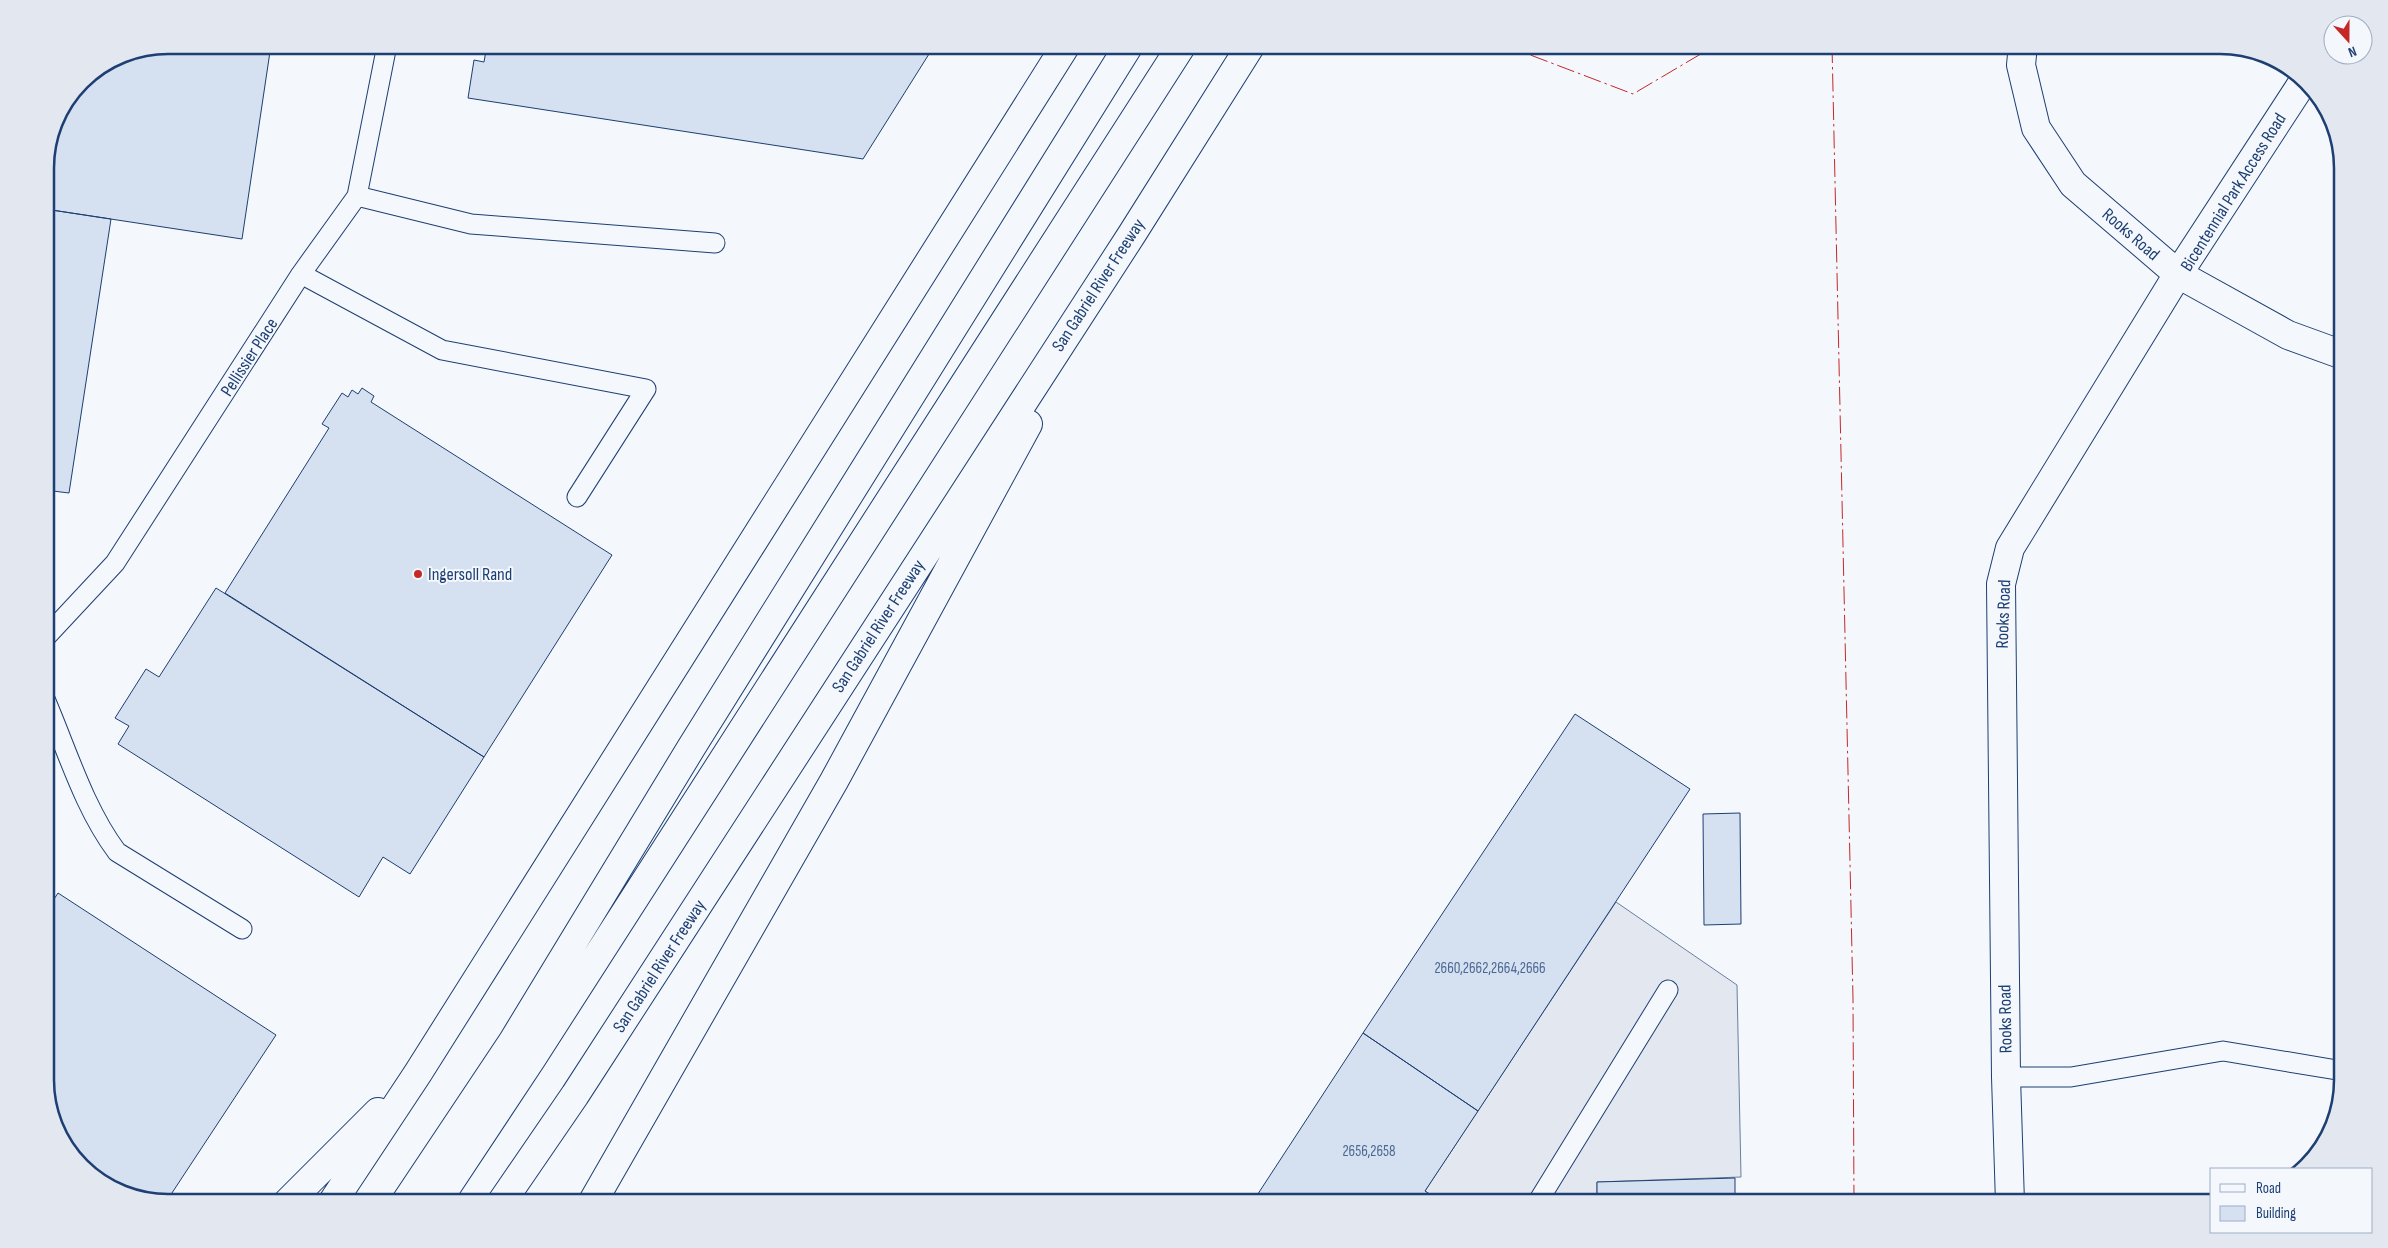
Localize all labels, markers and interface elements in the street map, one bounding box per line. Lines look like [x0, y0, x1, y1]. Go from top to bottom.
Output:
north arrow [2323, 15, 2373, 65]
text: N [2346, 42, 2359, 61]
street label: Bicentennial Park Access Road [2176, 109, 2291, 275]
street label: Rooks Road [2098, 204, 2164, 265]
street label: San Gabriel River Freeway [1048, 215, 1149, 356]
street label: Pellissier Place [216, 314, 282, 400]
street label: San Gabriel River Freeway [828, 556, 929, 697]
place label: Ingersoll Rand [428, 564, 512, 585]
marker: Ingersoll Rand [412, 568, 424, 580]
street label: Rooks Road [1992, 579, 2015, 649]
street label: San Gabriel River Freeway [609, 896, 710, 1037]
house number: 2660,2662,2664,2666 [1434, 959, 1546, 978]
street label: Rooks Road [1994, 984, 2017, 1054]
house number: 2656,2658 [1342, 1142, 1396, 1161]
legend [2210, 1168, 2373, 1233]
text: Road [2256, 1179, 2281, 1198]
text: Building [2256, 1204, 2296, 1223]

